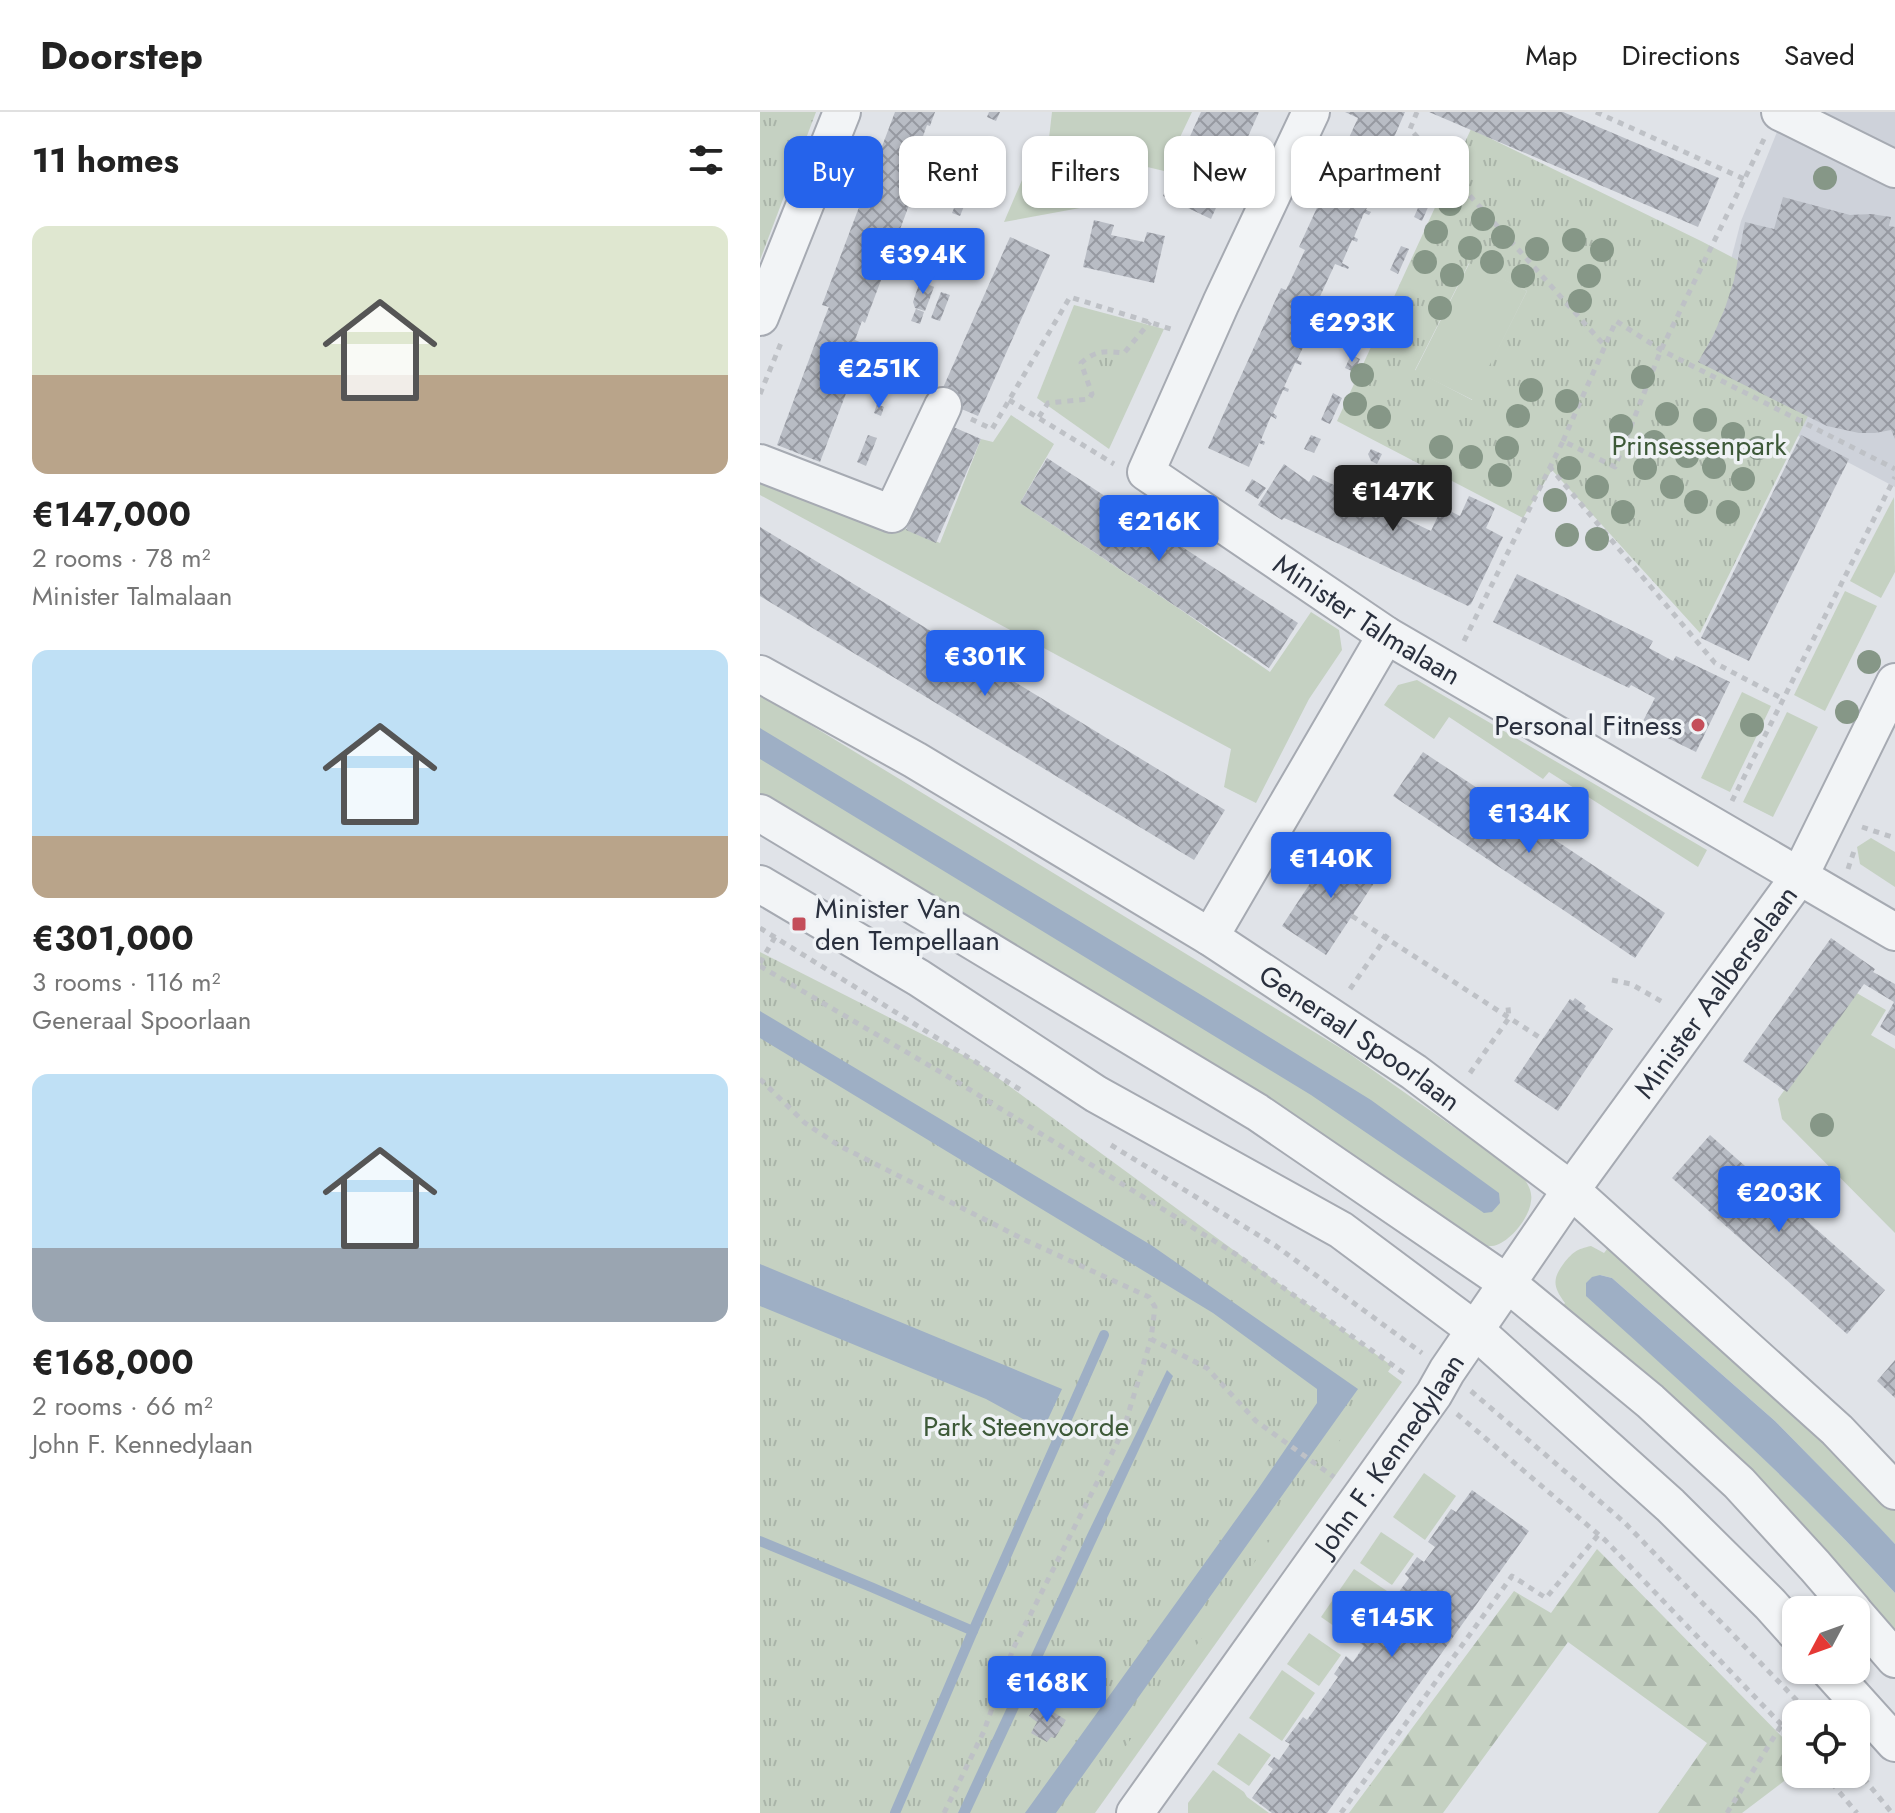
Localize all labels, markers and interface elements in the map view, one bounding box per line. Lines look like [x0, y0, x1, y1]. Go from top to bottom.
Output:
text: Doorstep [40, 28, 203, 83]
text: Map [1525, 35, 1577, 76]
text: Directions [1621, 35, 1740, 76]
text: Saved [1784, 35, 1855, 76]
text: 11 homes [32, 136, 179, 185]
chip: Buy [784, 136, 883, 208]
chip: Rent [899, 136, 1006, 208]
chip: Filters [1022, 136, 1148, 208]
chip: New [1164, 136, 1275, 208]
chip: Apartment [1291, 136, 1469, 208]
icon: filters [684, 138, 728, 182]
pin: €394K [867, 228, 979, 296]
text: €394K [880, 235, 966, 273]
icon: home [308, 278, 452, 422]
pin: €293K [1296, 296, 1408, 364]
text: €293K [1309, 303, 1395, 341]
pin: €251K [823, 342, 935, 410]
text: €251K [838, 349, 920, 387]
park label: Prinsessenpark [1611, 425, 1787, 466]
pin: €147K [1337, 465, 1449, 533]
text: €147K [1352, 472, 1434, 510]
text: €147,000 [32, 490, 191, 539]
pin: €216K [1103, 495, 1215, 563]
text: €216K [1118, 502, 1200, 540]
text: 2 rooms · 78 m² [32, 539, 211, 577]
street label: Minister Talmalaan [1265, 544, 1468, 695]
text: Minister Talmalaan [32, 577, 232, 615]
pin: €301K [929, 630, 1041, 698]
text: €301K [944, 637, 1026, 675]
icon: home [308, 702, 452, 846]
place label: Personal Fitness [1494, 705, 1682, 746]
marker: Personal Fitness [1689, 716, 1707, 734]
pin: €134K [1473, 787, 1585, 855]
text: €134K [1488, 794, 1570, 832]
pin: €140K [1275, 832, 1387, 900]
text: €140K [1289, 839, 1373, 877]
street label: Minister Aalberselaan [1624, 877, 1807, 1107]
place label: Minister Van den Tempellaan [815, 888, 1000, 961]
text: €301,000 [32, 914, 194, 963]
marker: Minister Van den Tempellaan [790, 915, 808, 933]
street label: Generaal Spoorlaan [1251, 955, 1469, 1121]
text: 3 rooms · 116 m² [32, 963, 221, 1001]
text: Generaal Spoorlaan [32, 1001, 251, 1039]
icon: home [308, 1126, 452, 1270]
pin: €203K [1723, 1166, 1835, 1234]
text: €203K [1736, 1173, 1822, 1211]
text: €168,000 [32, 1338, 194, 1387]
street label: John F. Kennedylaan [1303, 1345, 1474, 1567]
text: 2 rooms · 66 m² [32, 1387, 213, 1425]
park label: Park Steenvoorde [923, 1406, 1129, 1447]
text: John F. Kennedylaan [32, 1425, 253, 1463]
pin: €145K [1336, 1591, 1448, 1659]
north arrow [1782, 1596, 1870, 1684]
map controls [1782, 1596, 1870, 1788]
text: €145K [1350, 1598, 1434, 1636]
pin: €168K [991, 1656, 1103, 1724]
text: €168K [1006, 1663, 1088, 1701]
button: locate [1782, 1700, 1870, 1788]

